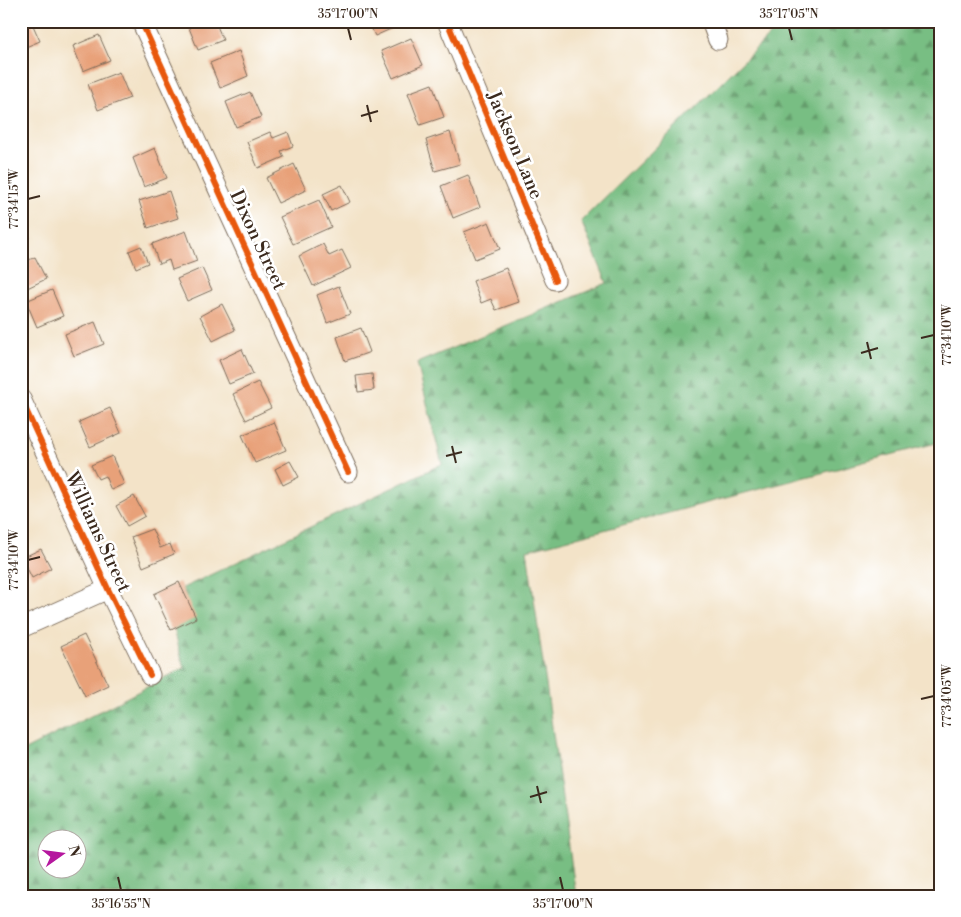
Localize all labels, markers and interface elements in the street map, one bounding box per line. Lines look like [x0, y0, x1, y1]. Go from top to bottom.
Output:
text: 35°17'00"N [318, 7, 378, 22]
text: 35°17'05"N [759, 7, 819, 22]
street label: Jackson Lane [481, 86, 549, 203]
text: 77°34'15"W [7, 168, 22, 229]
street label: Dixon Street [224, 186, 292, 294]
text: 77°34'10"W [940, 303, 955, 366]
street label: Williams Street [59, 467, 137, 596]
text: 77°34'10"W [7, 528, 22, 591]
text: 77°34'05"W [940, 663, 955, 728]
north arrow [38, 830, 88, 880]
text: N [64, 844, 84, 859]
text: 35°16'55"N [91, 897, 151, 912]
text: 35°17'00"N [533, 897, 593, 912]

